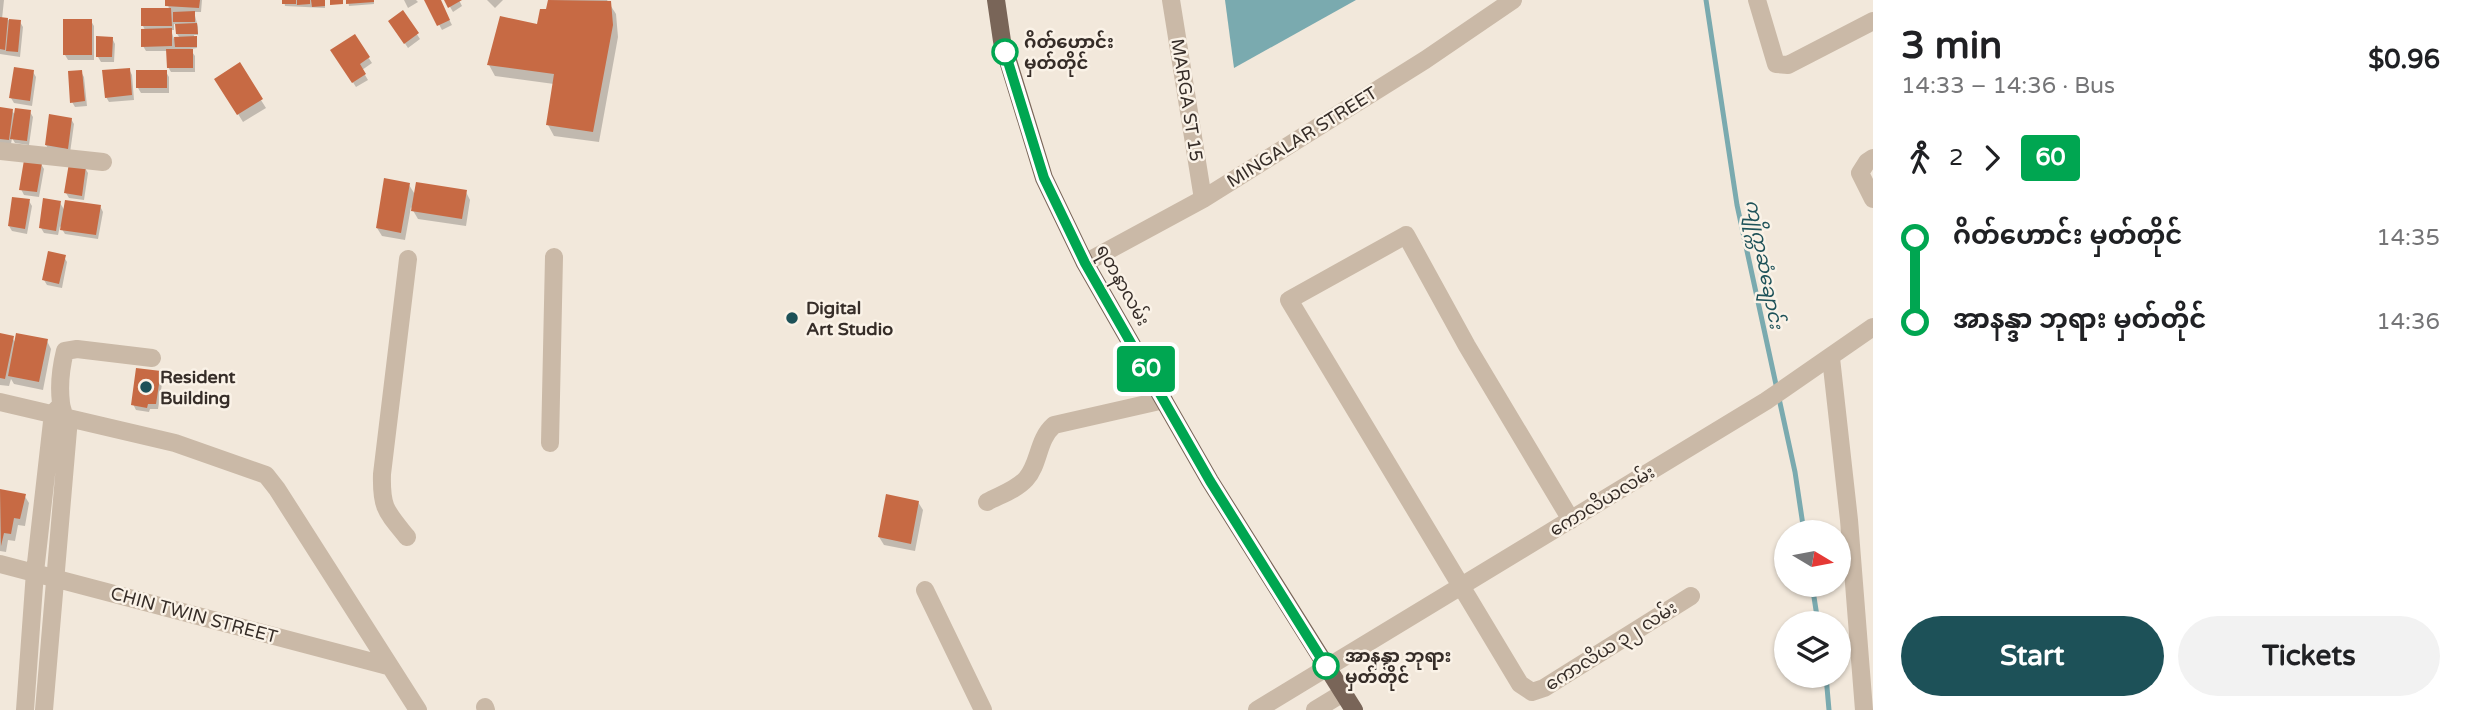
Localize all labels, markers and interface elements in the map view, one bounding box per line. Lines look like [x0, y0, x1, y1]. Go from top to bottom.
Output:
text: 3 min [1901, 23, 2002, 69]
place label: ဂိတ်ဟောင်း မှတ်တိုင် [1024, 30, 1114, 77]
street label: MARGA ST 15 [1166, 37, 1208, 163]
marker: ဂိတ်ဟောင်း မှတ်တိုင် [992, 39, 1018, 65]
text: $0.96 [2368, 44, 2440, 75]
text: 14:33 – 14:36 · Bus [1901, 72, 2115, 100]
street label: MINGALAR STREET [1223, 82, 1381, 192]
icon: walk [1901, 139, 1939, 177]
icon: forward [1973, 139, 2011, 177]
text: 60 [2035, 143, 2066, 172]
text: 2 [1949, 144, 1963, 172]
water label: ကျိုက္ကဆံချောင်း [1737, 197, 1791, 333]
text: ဂိတ်ဟောင်း မှတ်တိုင် [1953, 220, 2183, 251]
text: 14:35 [2376, 224, 2440, 252]
street label: ရတနာလမ်း [1088, 239, 1156, 332]
place label: Digital Art Studio [806, 297, 893, 340]
text: အာနန္ဒာ ဘုရား မှတ်တိုင် [1953, 304, 2206, 335]
text: 14:36 [2376, 308, 2440, 336]
marker: Digital Art Studio [784, 310, 800, 326]
line badge: 60 [1114, 346, 1178, 392]
text: 60 [1131, 354, 1161, 383]
place label: Resident Building [160, 366, 235, 409]
marker: Resident Building [138, 379, 154, 395]
street label: ကောလိယလမ်း [1544, 458, 1659, 541]
north arrow [1774, 520, 1852, 597]
map controls [1774, 520, 1851, 688]
street label: CHIN TWIN STREET [108, 582, 280, 648]
street label: ကောလိယ ၃၂ လမ်း [1539, 594, 1683, 699]
button: layers [1774, 611, 1851, 688]
button: Start [1901, 616, 2164, 696]
button: Tickets [2178, 616, 2440, 696]
place label: အာနန္ဒာ ဘုရား မှတ်တိုင် [1345, 645, 1451, 691]
marker: အာနန္ဒာ ဘုရား မှတ်တိုင် [1313, 653, 1339, 679]

